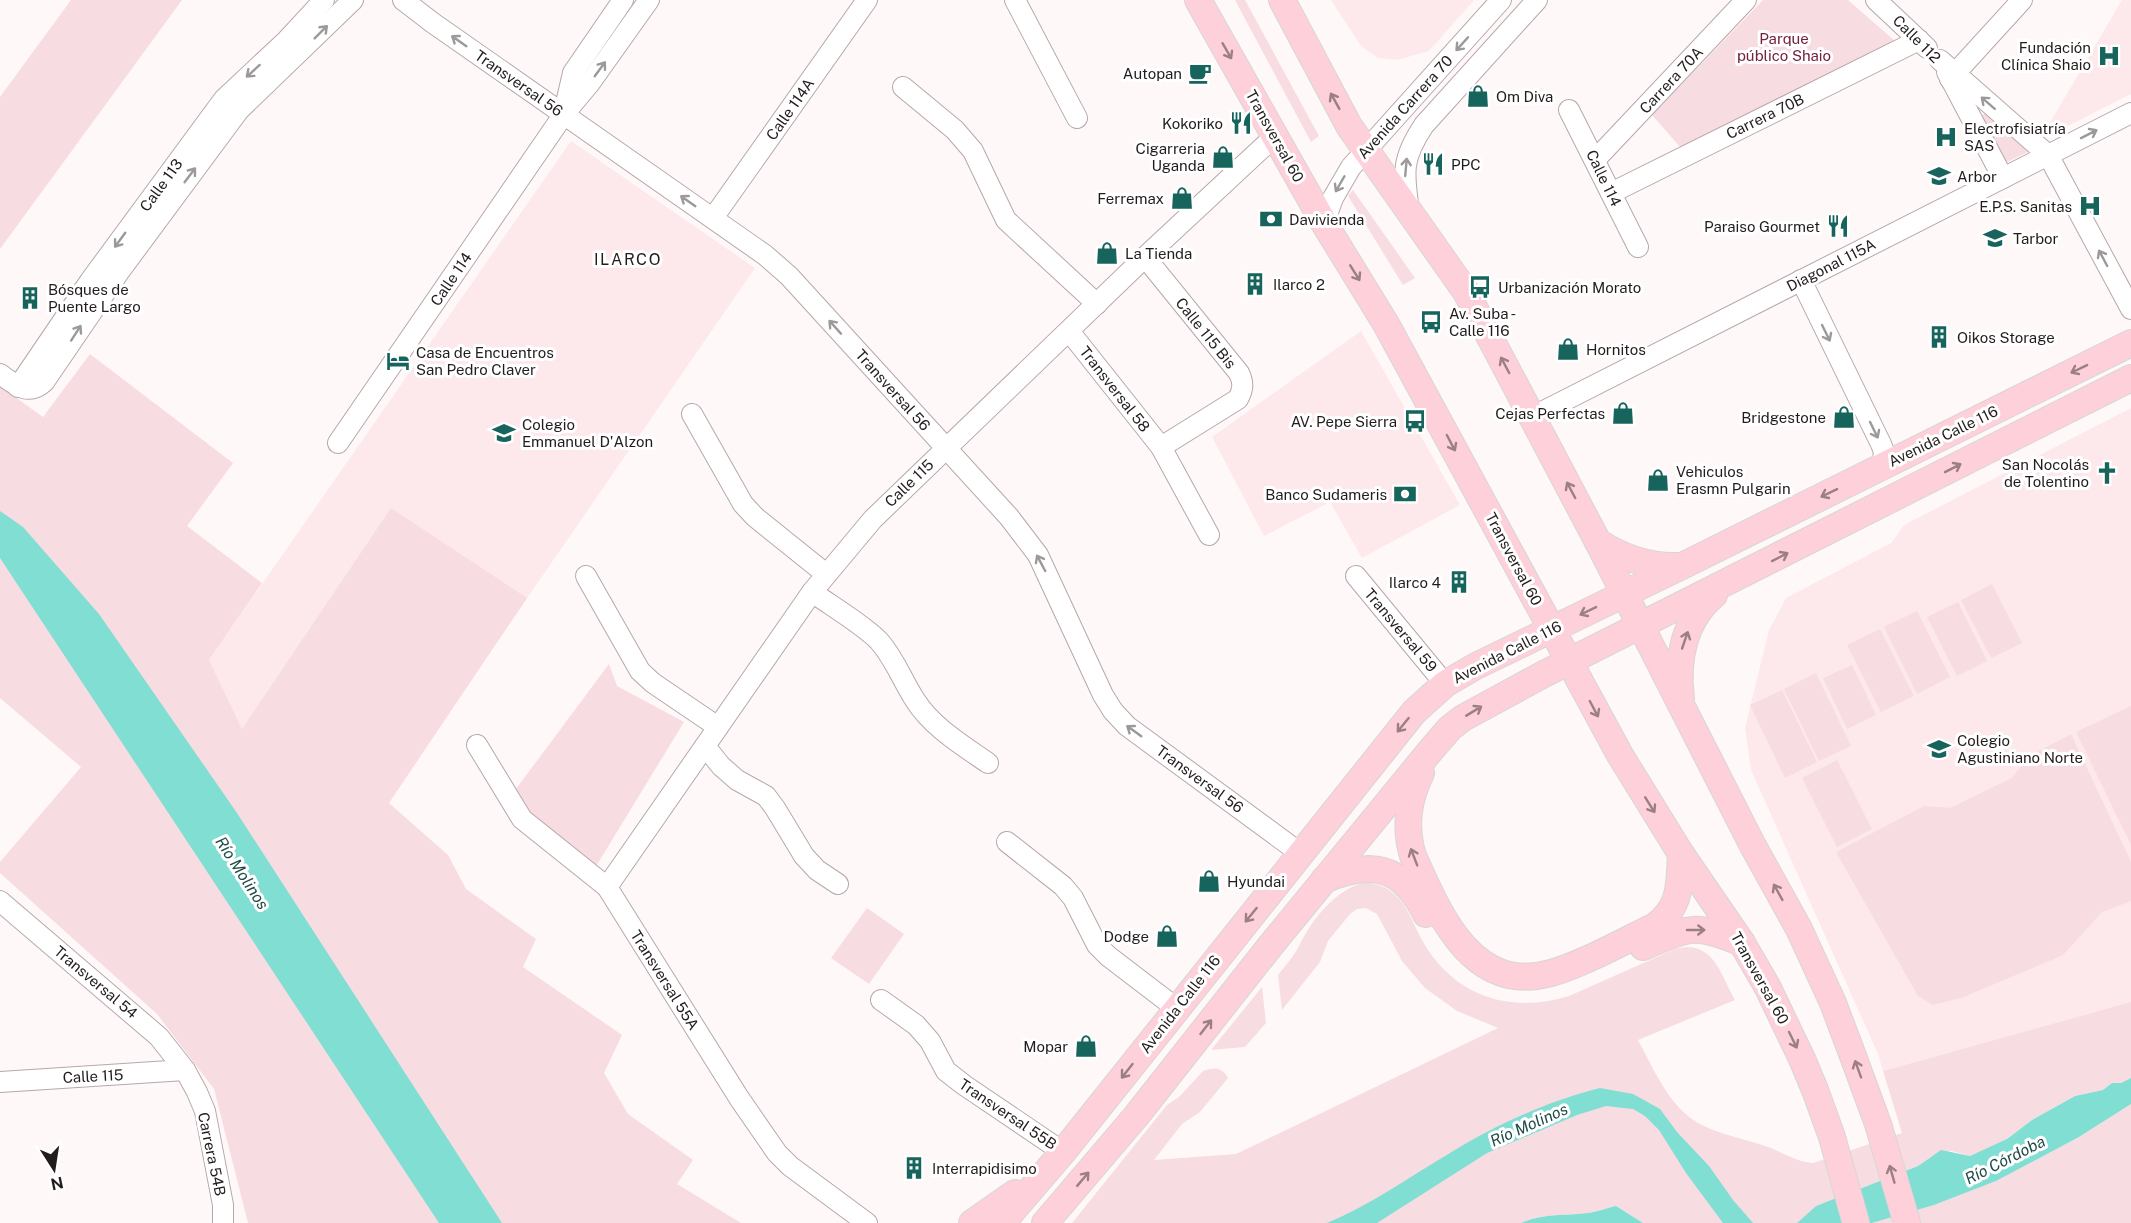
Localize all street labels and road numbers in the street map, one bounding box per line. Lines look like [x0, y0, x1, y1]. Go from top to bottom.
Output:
street label: Calle 112 [1890, 12, 1944, 66]
street label: Carrera 70A [1636, 43, 1706, 117]
street label: Transversal 56 [472, 46, 566, 120]
street label: Avenida Carrera 70 [1354, 52, 1456, 162]
street label: Calle 114A [763, 75, 818, 143]
street label: Transversal 60 [1243, 87, 1307, 185]
street label: Carrera 70B [1723, 90, 1807, 142]
street label: Calle 114 [1583, 147, 1625, 209]
street label: Calle 113 [136, 155, 186, 215]
street label: Diagonal 115A [1784, 235, 1879, 295]
street label: Calle 114 [427, 249, 475, 309]
street label: Calle 115 Bis [1172, 294, 1240, 372]
street label: Transversal 58 [1076, 343, 1154, 435]
street label: Transversal 56 [852, 346, 934, 434]
street label: Avenida Calle 116 [1886, 402, 2000, 470]
street label: Calle 115 [881, 456, 937, 510]
street label: Transversal 60 [1482, 510, 1546, 608]
street label: Transversal 59 [1361, 585, 1441, 675]
street label: Avenida Calle 116 [1450, 617, 1564, 687]
street label: Transversal 56 [1153, 742, 1247, 816]
street label: Transversal 55A [628, 927, 703, 1033]
street label: Transversal 60 [1728, 929, 1792, 1027]
street label: Transversal 54 [51, 942, 141, 1022]
street label: Avenida Calle 116 [1137, 952, 1223, 1056]
street label: Calle 115 [62, 1066, 124, 1086]
street label: Transversal 55B [956, 1075, 1060, 1153]
street label: Carrera 54B [195, 1111, 229, 1197]

